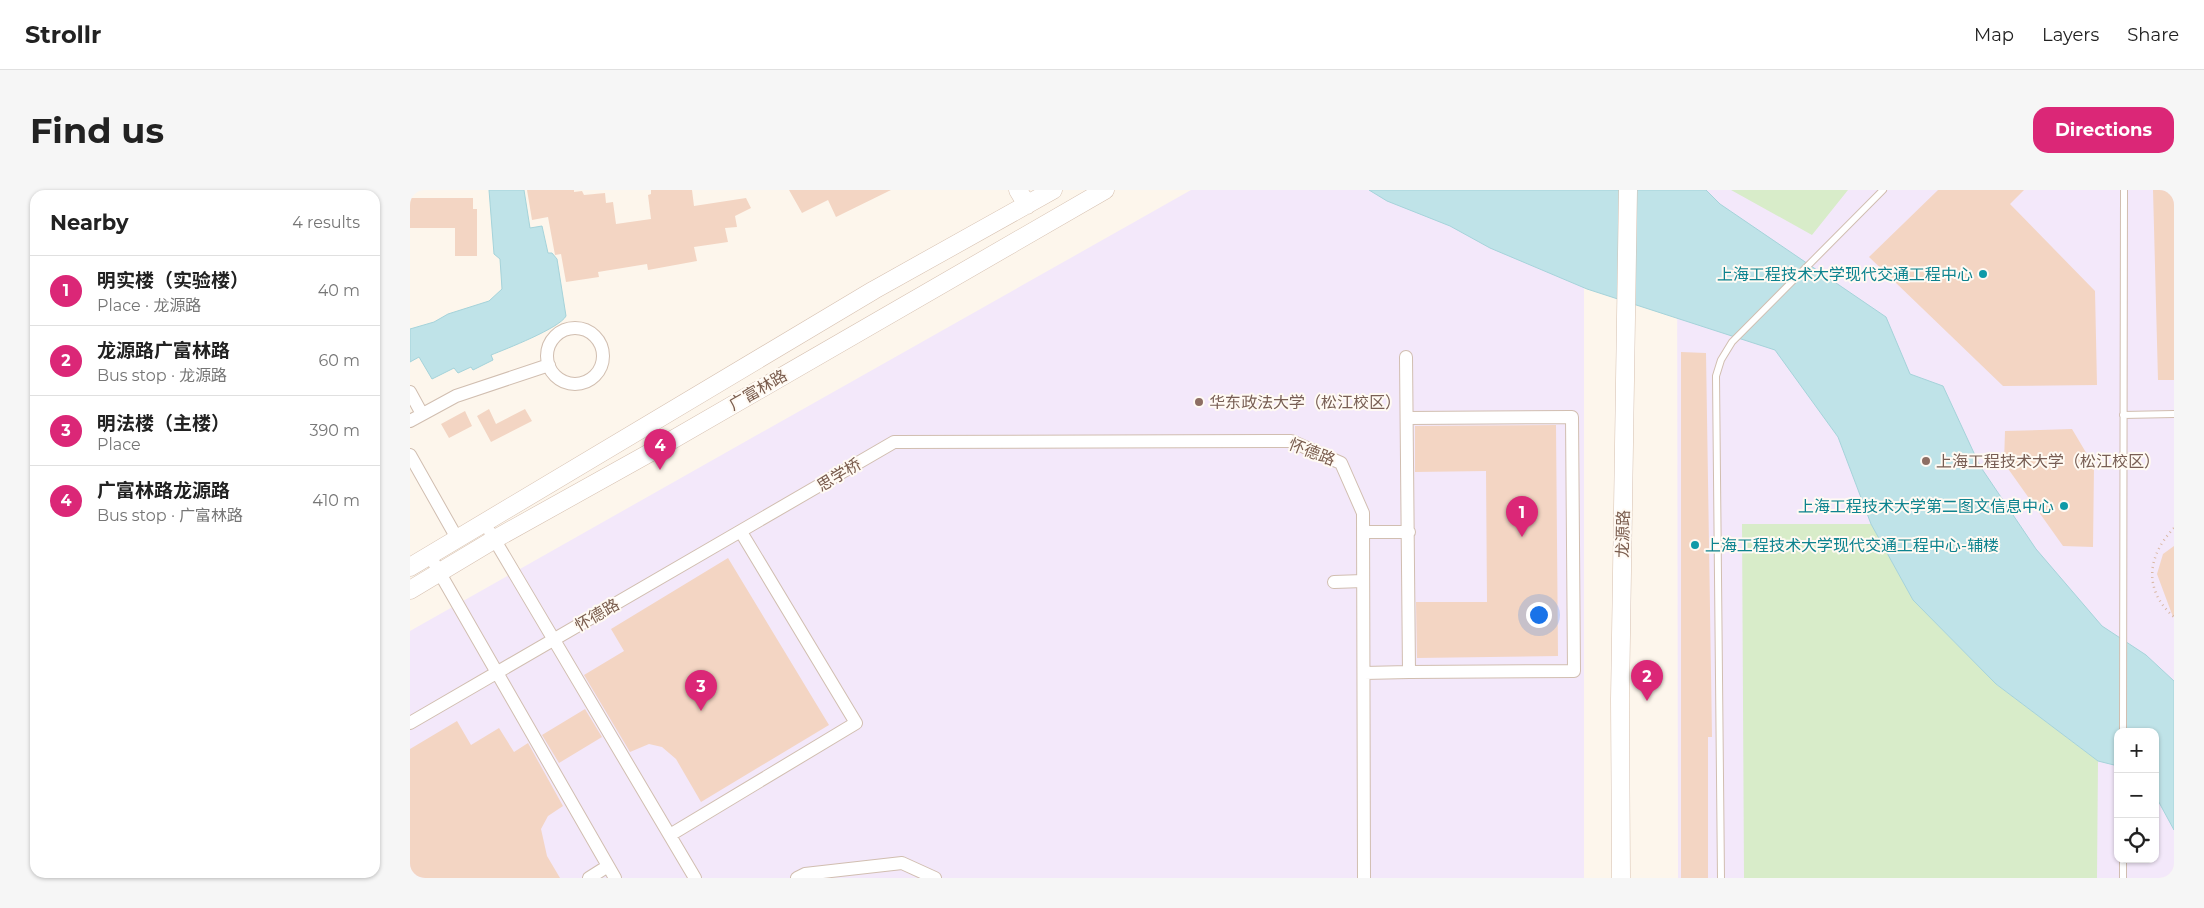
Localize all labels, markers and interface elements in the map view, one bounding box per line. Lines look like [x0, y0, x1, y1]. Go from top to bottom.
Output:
text: Strollr [25, 20, 101, 49]
text: Map [1974, 24, 2014, 46]
text: Layers [2042, 24, 2099, 46]
text: Share [2127, 24, 2179, 46]
button: Directions [2033, 107, 2174, 153]
text: Find us [30, 109, 164, 152]
text: Nearby [50, 210, 129, 235]
text: 4 results [292, 213, 360, 232]
place label: 上海工程技术大学现代交通工程中心 [1717, 265, 1973, 284]
marker: 上海工程技术大学现代交通工程中心 [1977, 268, 1989, 280]
text: 明实楼（实验楼） [97, 269, 249, 292]
text: 1 [63, 281, 69, 300]
text: 40 m [318, 281, 360, 300]
text: Place · 龙源路 [97, 296, 201, 315]
text: 龙源路广富林路 [97, 339, 230, 362]
text: 2 [61, 351, 71, 370]
text: 60 m [318, 351, 360, 370]
text: Bus stop · 龙源路 [97, 366, 227, 385]
street label: 广富林路 [726, 366, 790, 414]
place label: 华东政法大学（松江校区） [1209, 393, 1401, 412]
marker: 华东政法大学（松江校区） [1193, 396, 1205, 408]
text: 明法楼（主楼） [97, 412, 230, 435]
text: 3 [61, 421, 71, 440]
text: 390 m [309, 421, 360, 440]
pin: 4 [644, 429, 676, 470]
text: Place [97, 435, 141, 454]
street label: 怀德路 [1286, 435, 1338, 469]
place label: 上海工程技术大学（松江校区） [1936, 452, 2160, 471]
street label: 思学桥 [814, 454, 864, 496]
marker: 上海工程技术大学（松江校区） [1920, 455, 1932, 467]
text: 广富林路龙源路 [97, 479, 230, 502]
text: 4 [60, 491, 72, 510]
text: 410 m [312, 491, 360, 510]
pin: 1 [1506, 496, 1538, 537]
place label: 上海工程技术大学第二图文信息中心 [1798, 497, 2054, 516]
marker: 上海工程技术大学第二图文信息中心 [2058, 500, 2070, 512]
text: Bus stop · 广富林路 [97, 506, 243, 525]
street label: 龙源路 [1613, 510, 1633, 558]
place label: 上海工程技术大学现代交通工程中心-辅楼 [1705, 536, 1999, 555]
marker: 上海工程技术大学现代交通工程中心-辅楼 [1689, 539, 1701, 551]
street label: 怀德路 [571, 595, 623, 635]
your location [1526, 602, 1552, 628]
pin: 2 [1631, 660, 1663, 701]
pin: 3 [685, 670, 717, 711]
map controls [2114, 728, 2159, 863]
button: + [2114, 728, 2159, 773]
button: − [2114, 773, 2159, 818]
button: locate [2114, 818, 2159, 863]

